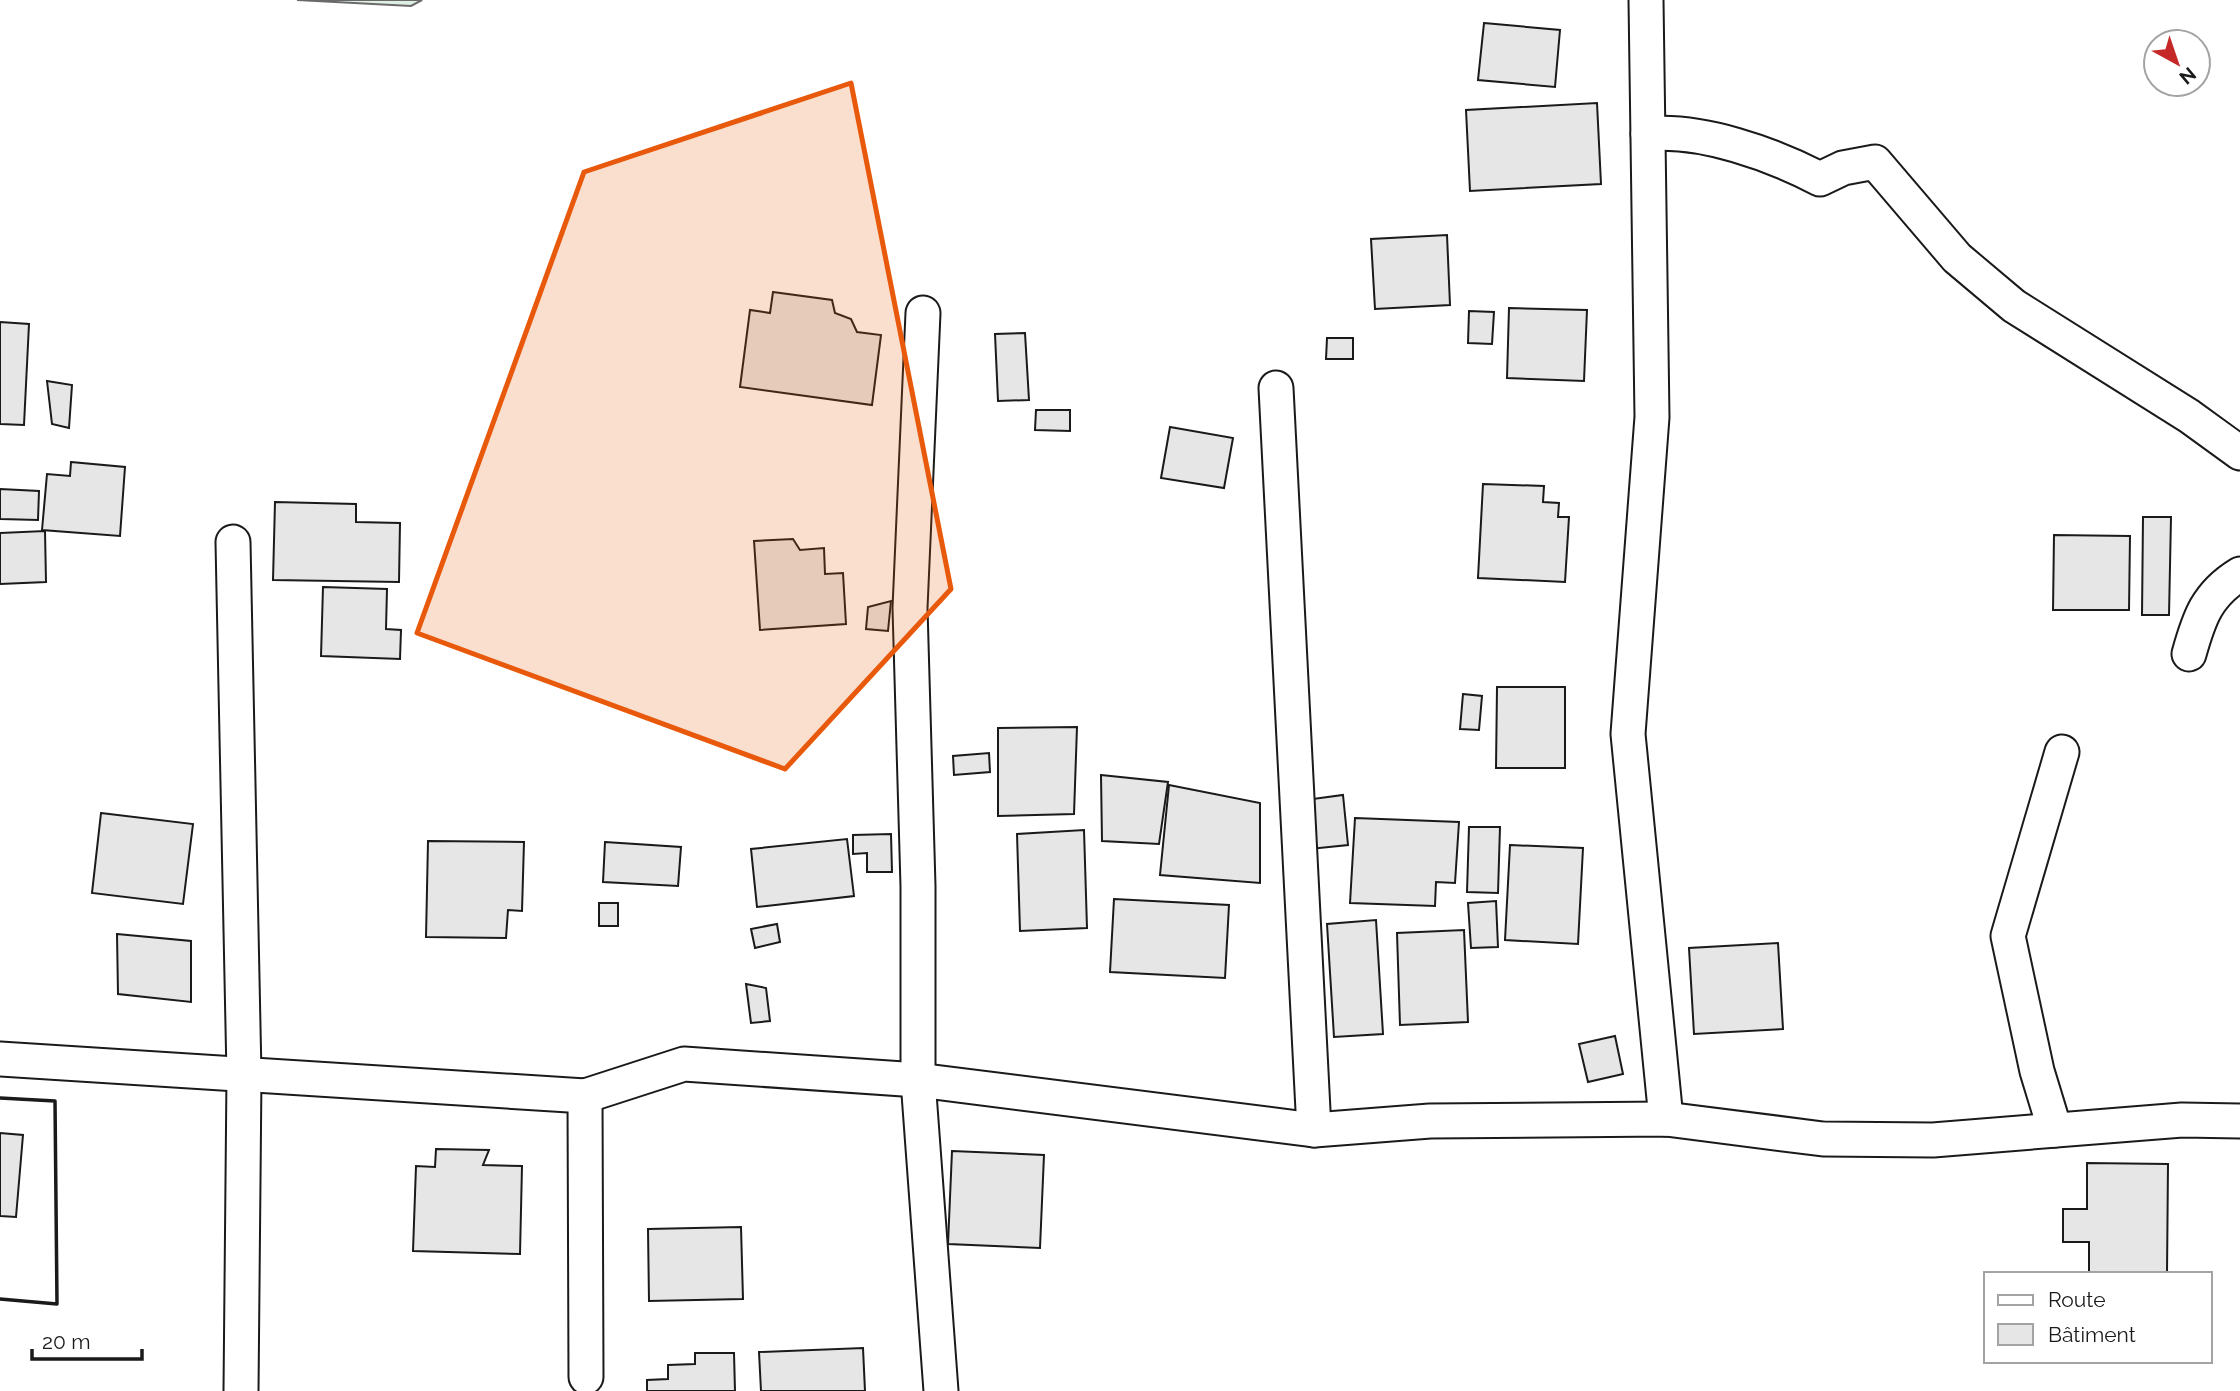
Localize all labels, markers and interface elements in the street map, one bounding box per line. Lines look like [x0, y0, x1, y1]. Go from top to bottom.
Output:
north arrow [2142, 28, 2212, 98]
text: N [2175, 63, 2201, 89]
legend [1984, 1272, 2212, 1363]
text: Route [2048, 1287, 2106, 1312]
scale bar [32, 1318, 142, 1362]
text: Bâtiment [2048, 1322, 2136, 1347]
text: 20 m [42, 1329, 90, 1354]

